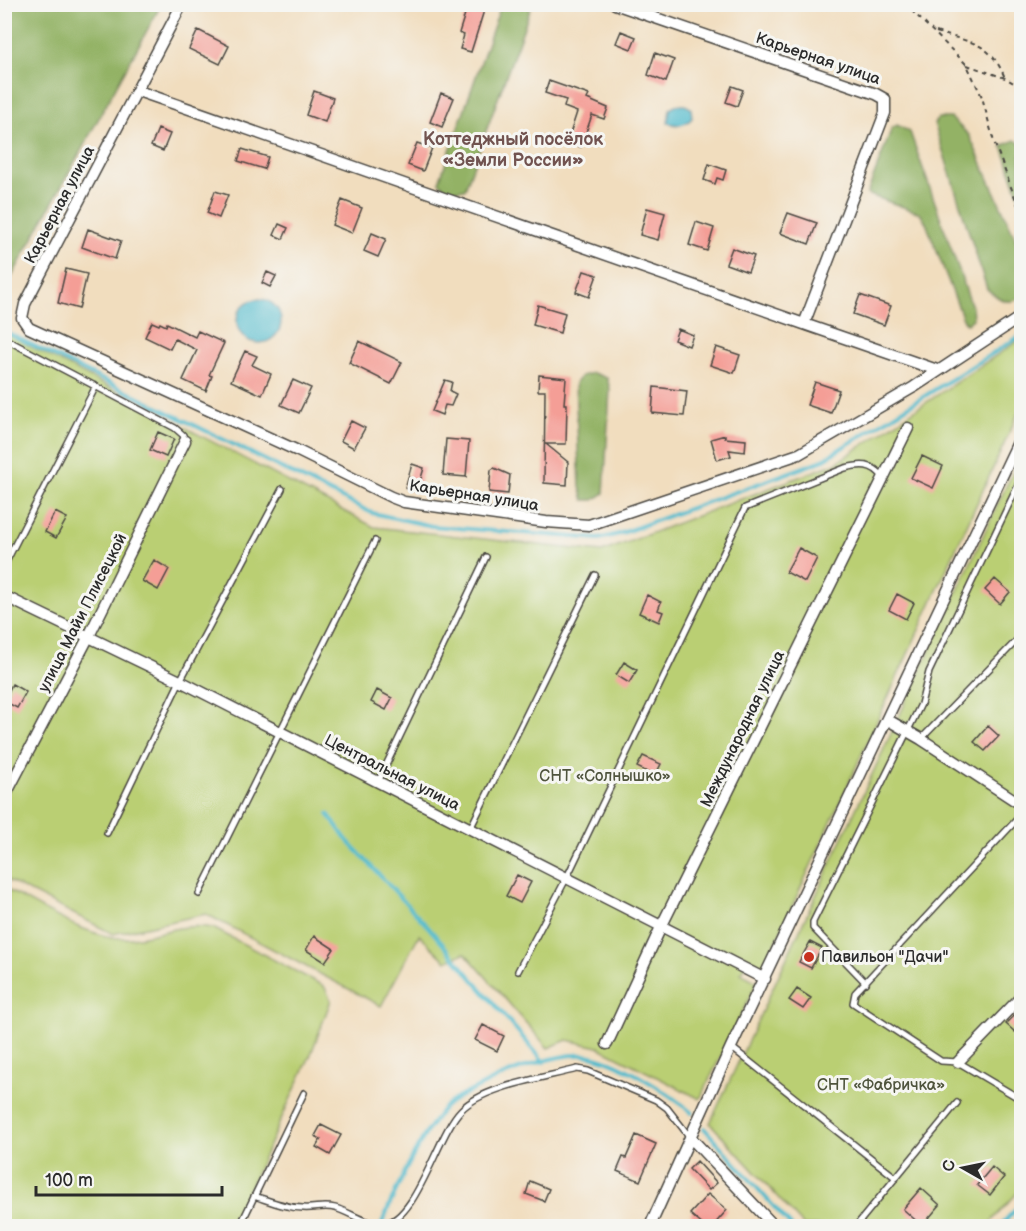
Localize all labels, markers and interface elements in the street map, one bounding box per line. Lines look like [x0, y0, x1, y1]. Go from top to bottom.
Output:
street label: Карьерная улица [753, 29, 883, 89]
district label: Коттеджный посёлок «Земли России» [423, 129, 603, 171]
street label: Карьерная улица [21, 142, 99, 267]
street label: Карьерная улица [408, 476, 541, 516]
street label: улица Майи Плисецкой [35, 530, 131, 696]
street label: Международная улица [697, 647, 789, 810]
street label: Центральная улица [321, 731, 463, 816]
park label: СНТ «Солнышко» [539, 767, 671, 786]
place label: Павильон "Дачи" [821, 948, 948, 967]
marker: Павильон "Дачи" [802, 950, 816, 964]
park label: СНТ «Фабричка» [817, 1076, 945, 1095]
north arrow [933, 1138, 993, 1198]
scale bar [36, 1159, 222, 1197]
text: С [939, 1159, 960, 1173]
text: 100 m [45, 1170, 93, 1191]

